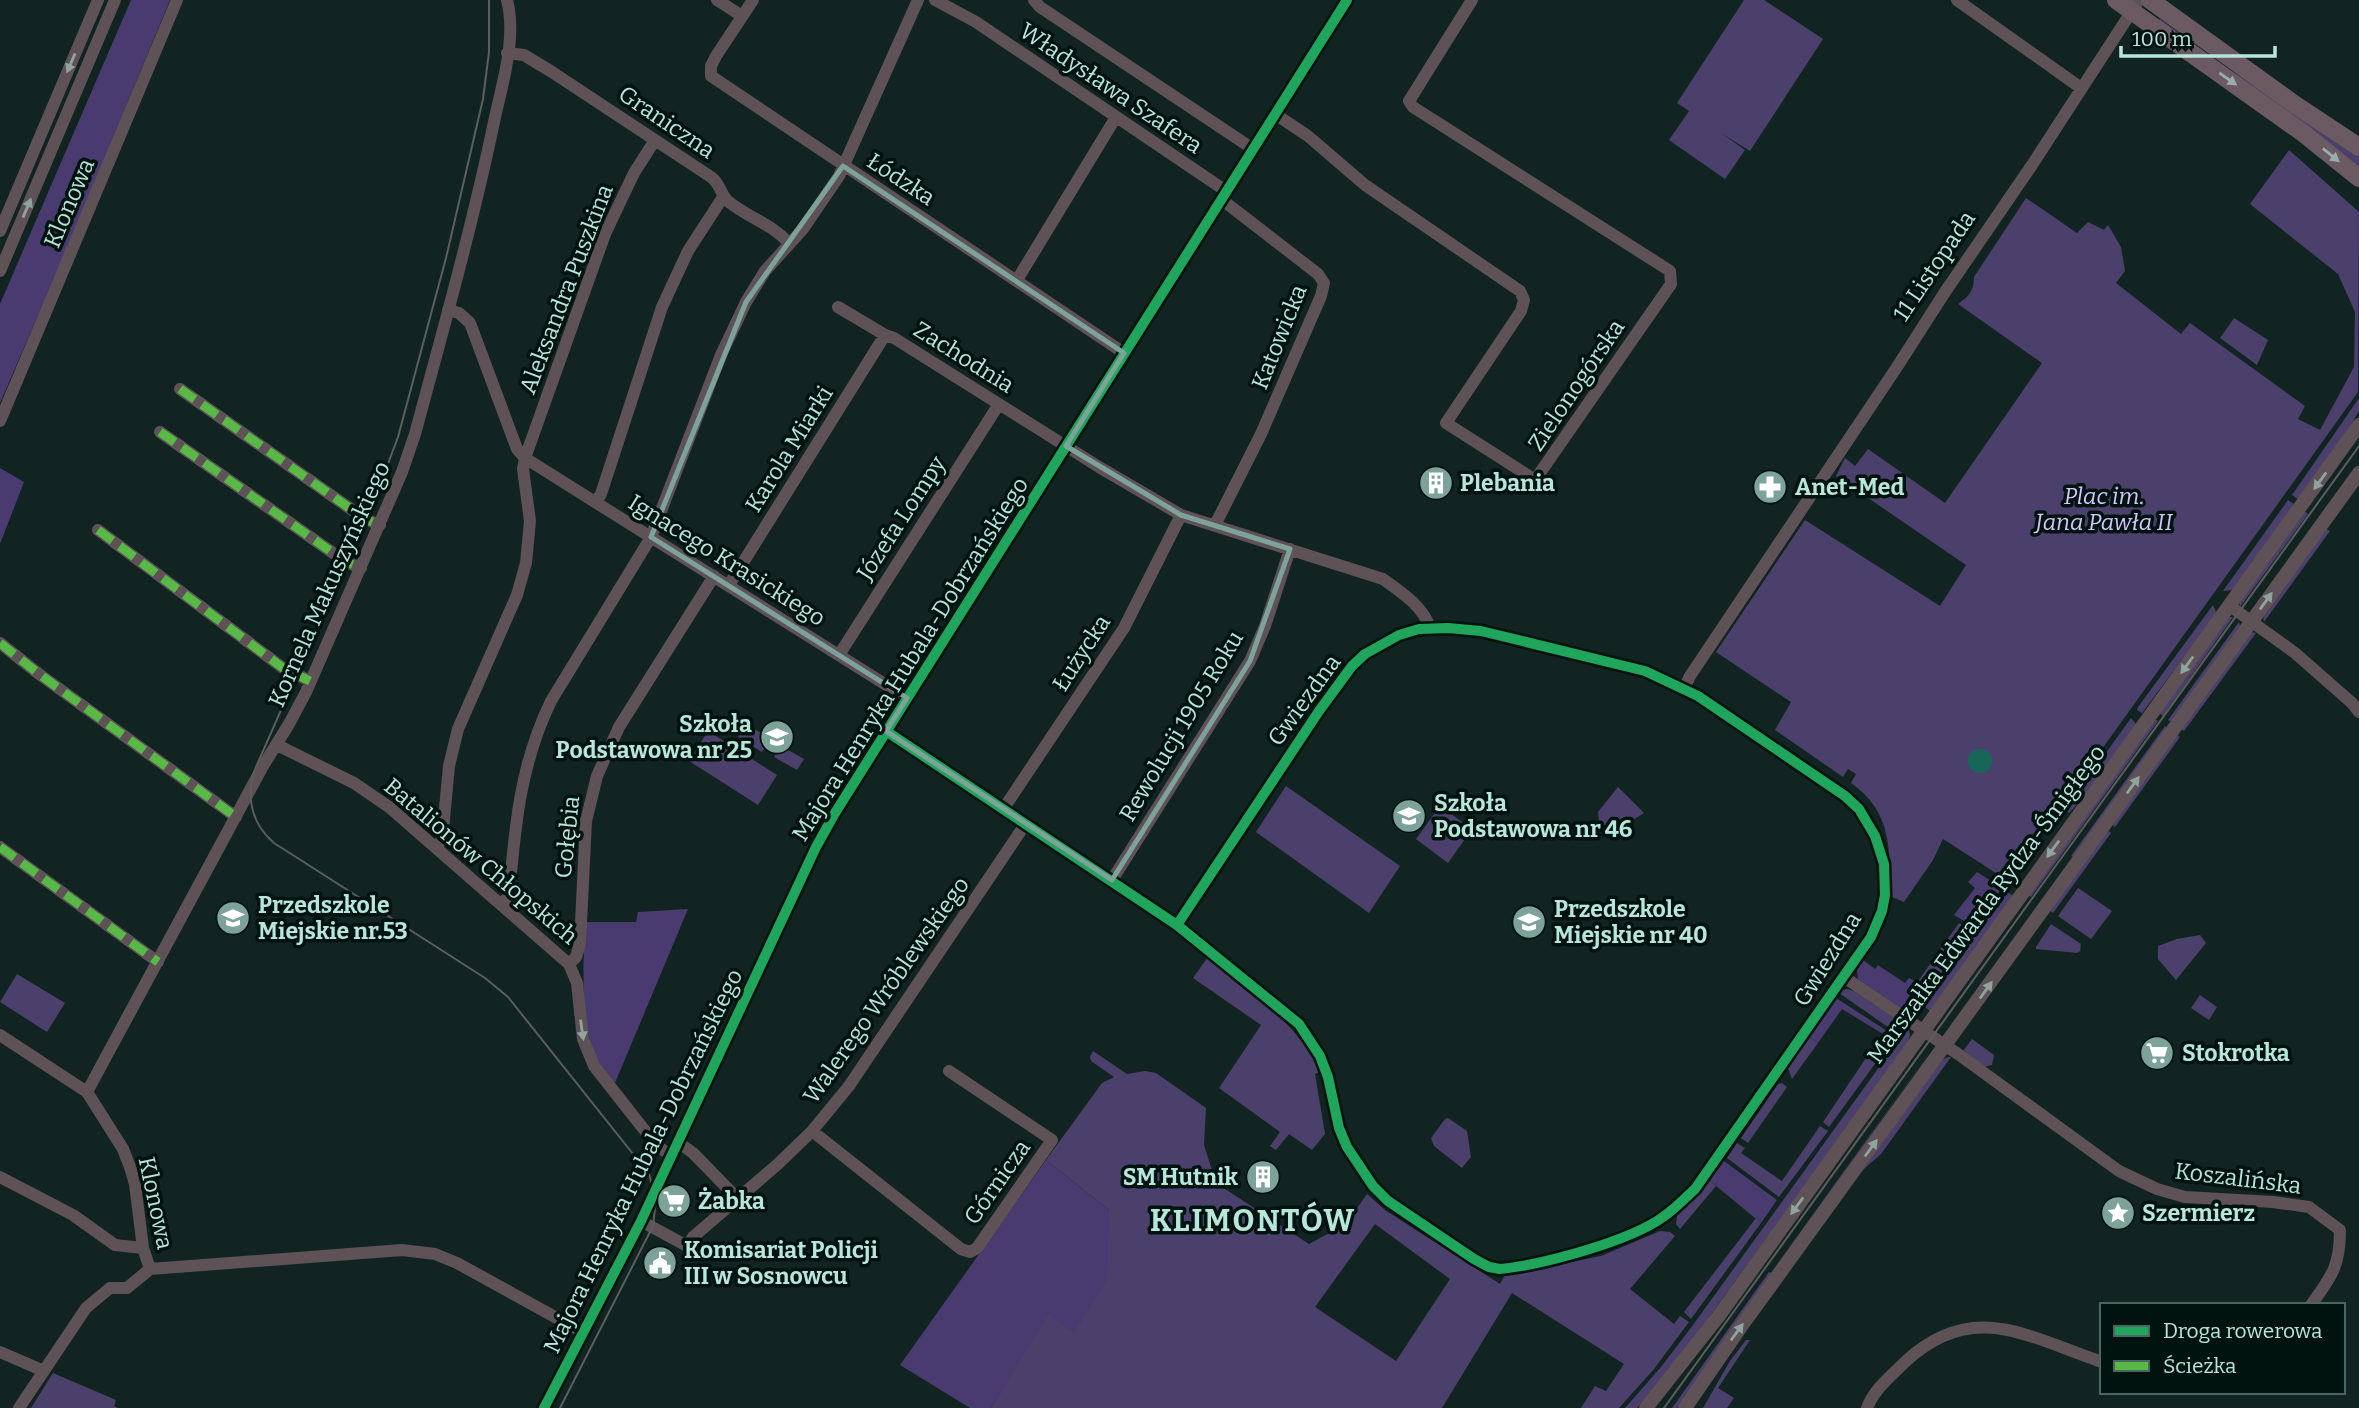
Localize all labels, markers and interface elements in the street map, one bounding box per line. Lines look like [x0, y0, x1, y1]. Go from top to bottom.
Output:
scale bar [2121, 14, 2275, 58]
street label: Władysława Szafera [1014, 16, 1208, 160]
text: 100 m [2132, 26, 2192, 52]
one-way arrow [66, 53, 77, 74]
one-way arrow [2219, 72, 2237, 86]
street label: Graniczna [613, 80, 721, 165]
street label: Łódzka [862, 147, 941, 212]
one-way arrow [2323, 147, 2340, 162]
street label: Klonowa [38, 154, 100, 252]
street label: Aleksandra Puszkina [513, 180, 619, 398]
one-way arrow [21, 198, 32, 219]
street label: 11 Listopada [1887, 205, 1981, 326]
street label: Katowicka [1245, 280, 1313, 393]
street label: Zielonogórska [1522, 314, 1631, 456]
street label: Zachodnia [909, 315, 1020, 399]
street label: Karola Miarki [739, 381, 839, 517]
street label: Józefa Lompy [850, 450, 952, 586]
street label: Kornela Makuszyńskiego [262, 457, 396, 711]
building icon: Plebania [1417, 464, 1455, 502]
pharmacy icon: Anet-Med [1751, 468, 1789, 506]
place label: Plebania [1460, 469, 1555, 497]
street label: Majora Henryka Hubala-Dobrzańskiego [786, 472, 1034, 846]
one-way arrow [2313, 472, 2327, 490]
place label: Anet-Med [1795, 473, 1904, 501]
park label: Plac im. Jana Pawła II [2033, 482, 2174, 536]
street label: Ignacego Krasickiego [623, 488, 831, 632]
one-way arrow [2259, 592, 2273, 610]
street label: Łużycka [1046, 609, 1116, 696]
street label: Rewolucji 1905 Roku [1113, 626, 1249, 826]
street label: Gwiezdna [1262, 649, 1347, 751]
one-way arrow [2180, 656, 2194, 674]
place label: Szkoła Podstawowa nr 25 [556, 710, 752, 764]
school or university icon: Szkoła Podstawowa nr 25 [758, 718, 796, 756]
street label: Marszałka Edwarda Rydza-Śmigłego [1861, 739, 2111, 1069]
street label: Batalionów Chłopskich [379, 772, 583, 950]
one-way arrow [2126, 776, 2140, 794]
place label: Szkoła Podstawowa nr 46 [1434, 789, 1632, 843]
street label: Gołębia [549, 794, 585, 880]
school or university icon: Szkoła Podstawowa nr 46 [1390, 797, 1428, 835]
one-way arrow [2046, 840, 2060, 858]
street label: Walerego Wróblewskiego [797, 871, 975, 1109]
place label: Przedszkole Miejskie nr.53 [258, 891, 408, 945]
place label: Przedszkole Miejskie nr 40 [1554, 895, 1708, 949]
school or university icon: Przedszkole Miejskie nr.53 [214, 899, 252, 937]
school or university icon: Przedszkole Miejskie nr 40 [1510, 903, 1548, 941]
street label: Gwiezdna [1787, 906, 1867, 1011]
street label: Majora Henryka Hubala-Dobrzańskiego [538, 964, 748, 1358]
one-way arrow [1978, 981, 1992, 999]
one-way arrow [577, 1019, 588, 1041]
supermarket icon: Stokrotka [2138, 1034, 2176, 1072]
place label: Stokrotka [2182, 1039, 2290, 1067]
street label: Górnicza [958, 1134, 1036, 1230]
one-way arrow [1864, 1139, 1878, 1157]
street label: Klonowa [133, 1154, 180, 1252]
street label: Koszalińska [2173, 1156, 2303, 1200]
building icon: SM Hutnik [1244, 1158, 1282, 1196]
place label: SM Hutnik [1123, 1163, 1238, 1191]
supermarket icon: Żabka [655, 1182, 693, 1220]
place label: Żabka [698, 1187, 765, 1215]
place icon: Szermierz [2099, 1194, 2137, 1232]
one-way arrow [1790, 1197, 1804, 1215]
place label: Szermierz [2142, 1199, 2255, 1227]
district label: KLIMONTÓW [1150, 1201, 1356, 1239]
place label: Komisariat Policji III w Sosnowcu [684, 1236, 878, 1290]
public building icon: Komisariat Policji III w Sosnowcu [641, 1244, 679, 1282]
legend [2100, 1303, 2345, 1394]
text: Droga rowerowa [2163, 1318, 2323, 1344]
one-way arrow [1730, 1323, 1744, 1341]
text: Ścieżka [2163, 1353, 2237, 1379]

